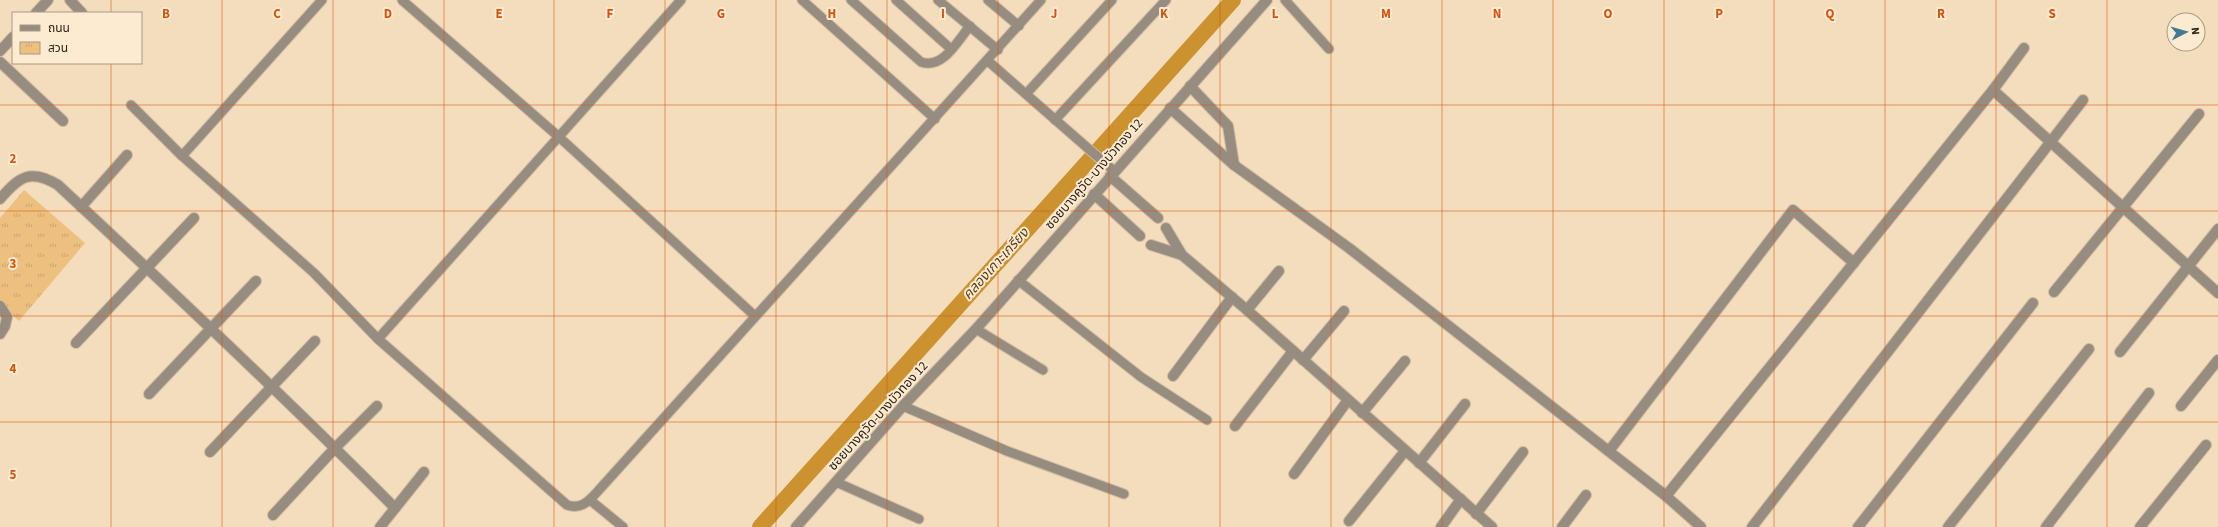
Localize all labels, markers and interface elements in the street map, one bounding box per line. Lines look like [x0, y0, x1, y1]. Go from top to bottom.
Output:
text: B [162, 5, 170, 23]
text: C [273, 5, 281, 23]
text: D [384, 5, 392, 23]
text: E [495, 5, 503, 23]
text: F [607, 5, 614, 23]
text: G [717, 5, 725, 23]
text: H [828, 5, 836, 23]
text: I [941, 5, 945, 23]
text: J [1051, 5, 1057, 23]
text: K [1160, 5, 1169, 23]
text: L [1272, 5, 1279, 23]
text: M [1381, 5, 1391, 23]
text: N [1493, 5, 1501, 23]
text: O [1604, 5, 1613, 23]
text: P [1715, 5, 1723, 23]
text: Q [1826, 5, 1835, 23]
text: R [1937, 5, 1945, 23]
text: S [2048, 5, 2056, 23]
legend [12, 12, 142, 64]
north arrow [2166, 12, 2206, 52]
text: ถนน [48, 20, 70, 37]
text: N [2188, 27, 2203, 35]
text: สวน [48, 40, 68, 57]
street label: ซอยบางคูวัด-บางบัวทอง 12 [1041, 115, 1147, 233]
text: 2 [10, 150, 17, 168]
water label: คลองเกาะเกรียง [958, 223, 1035, 304]
text: 3 [10, 255, 17, 273]
street label: ซอยบางคูวัด-บางบัวทอง 12 [824, 358, 932, 474]
text: 4 [10, 360, 17, 378]
text: 5 [10, 466, 17, 484]

